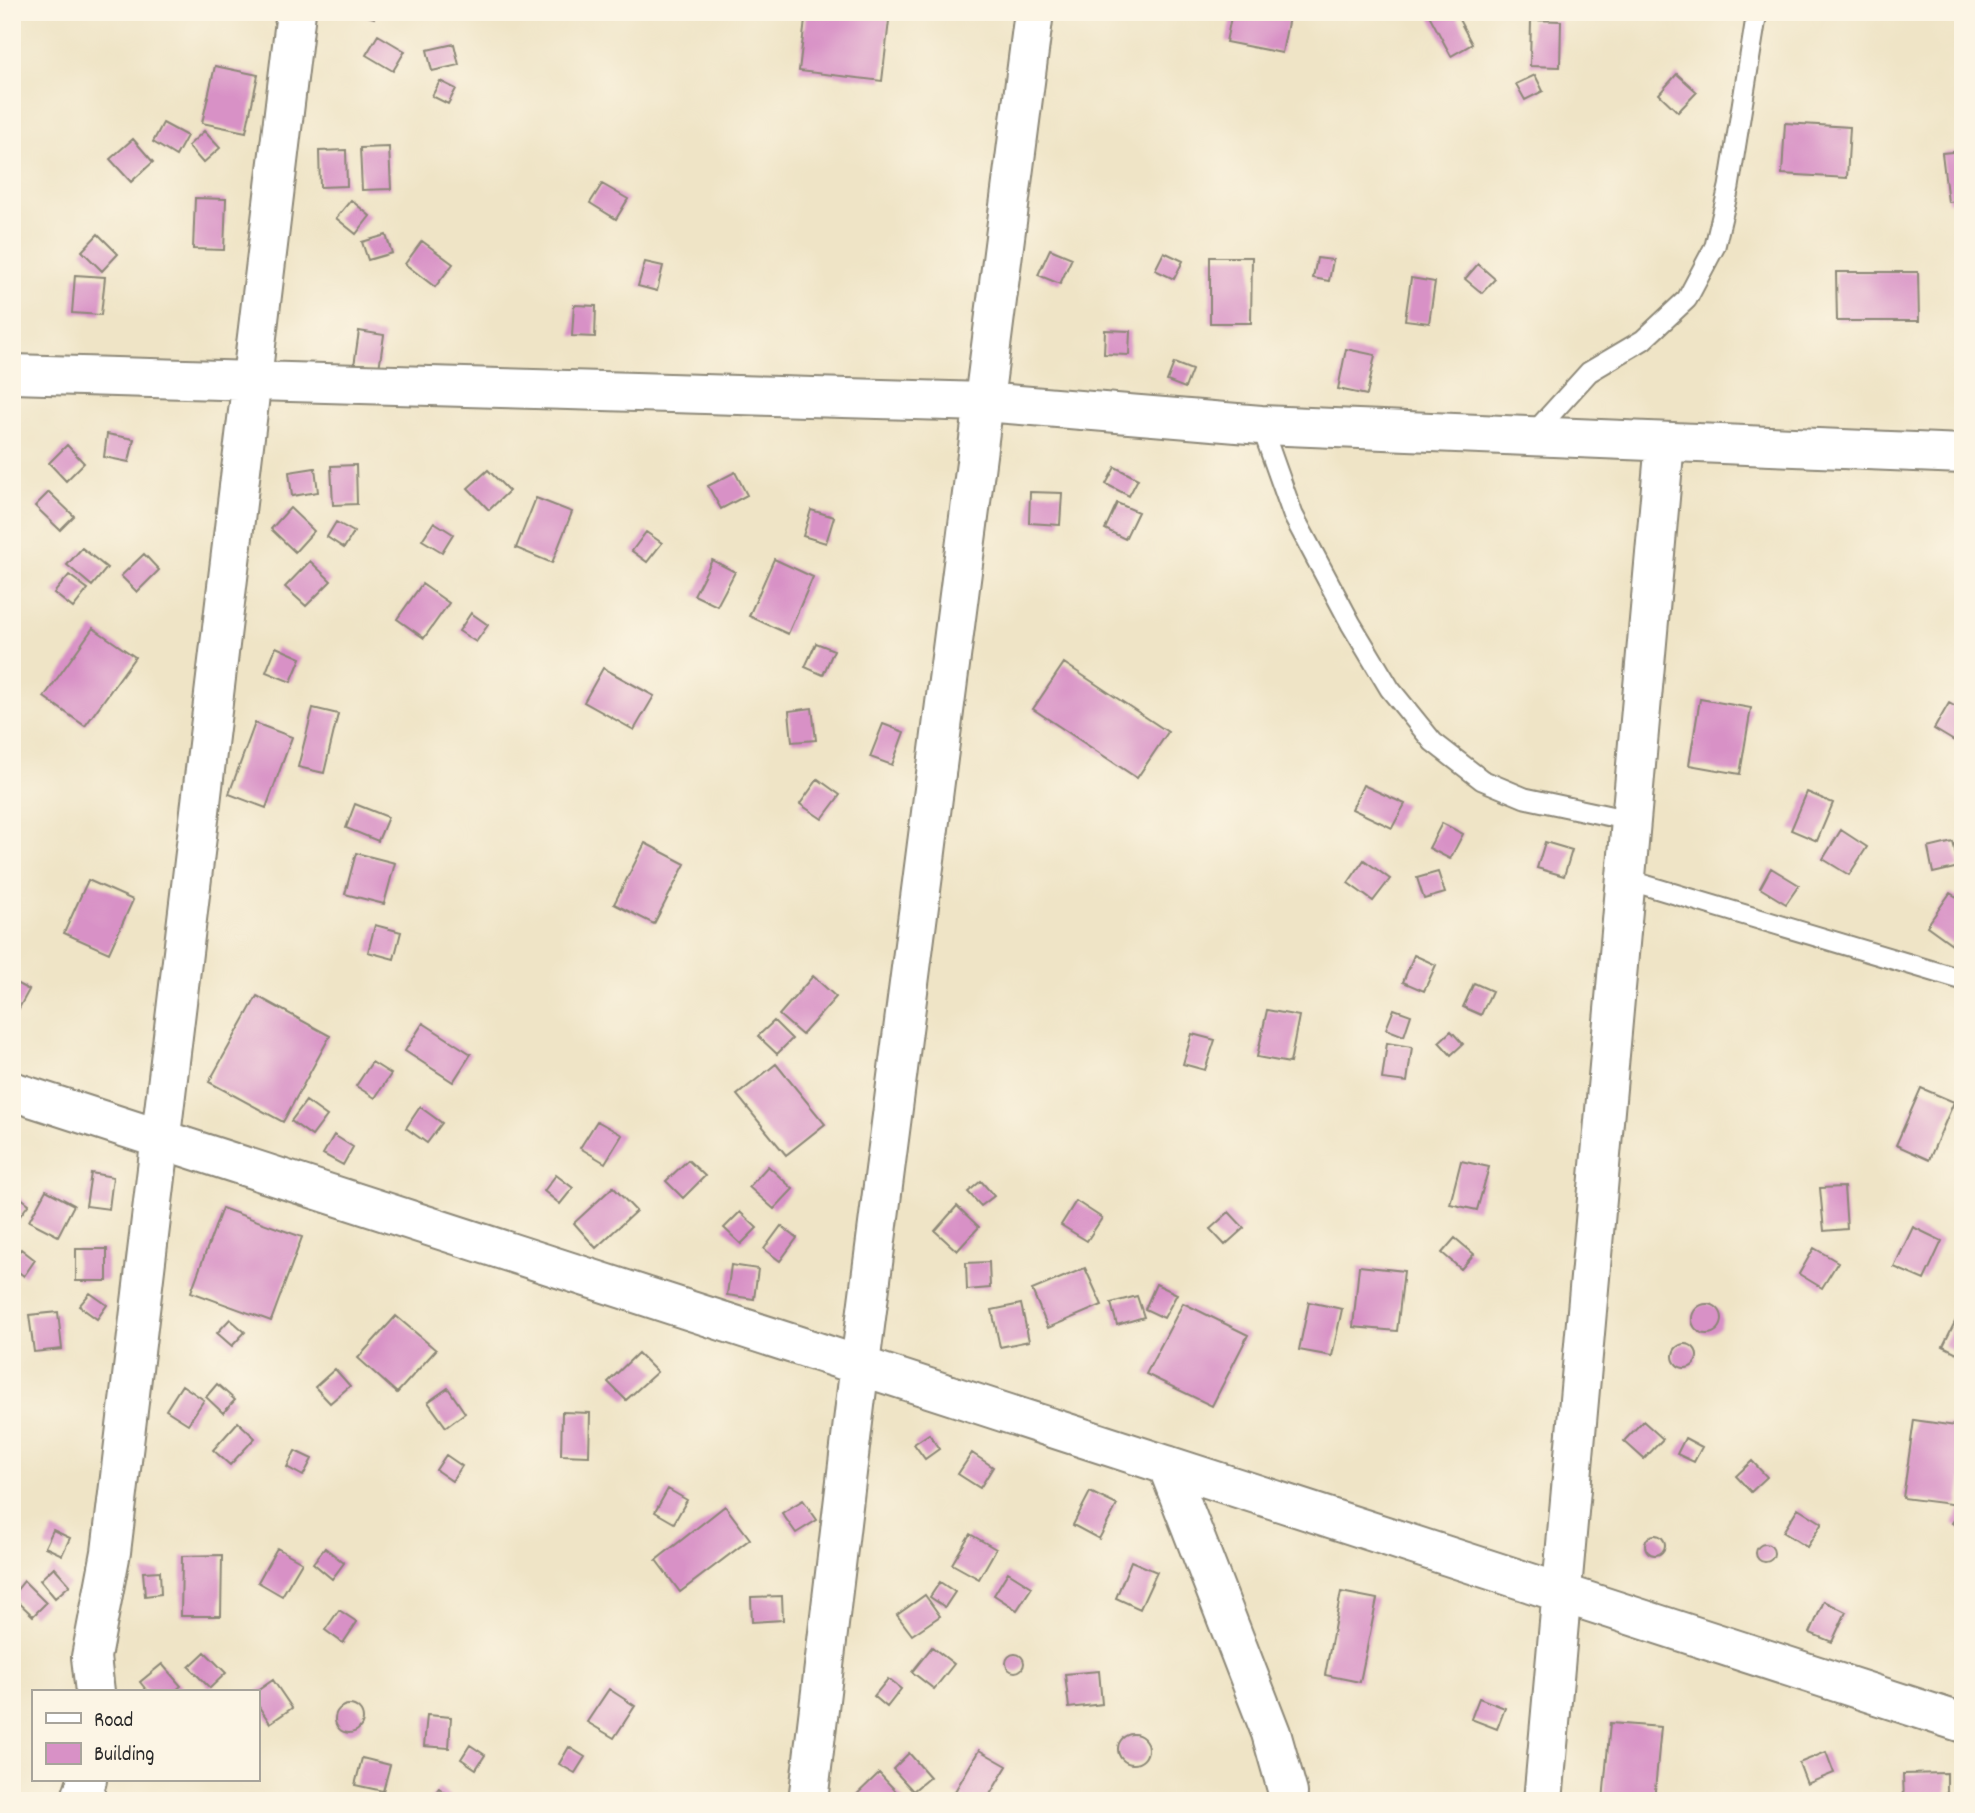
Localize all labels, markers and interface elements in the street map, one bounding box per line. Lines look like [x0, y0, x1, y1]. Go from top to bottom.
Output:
legend [32, 1690, 259, 1782]
text: Road [94, 1707, 133, 1737]
text: Building [94, 1741, 154, 1771]

